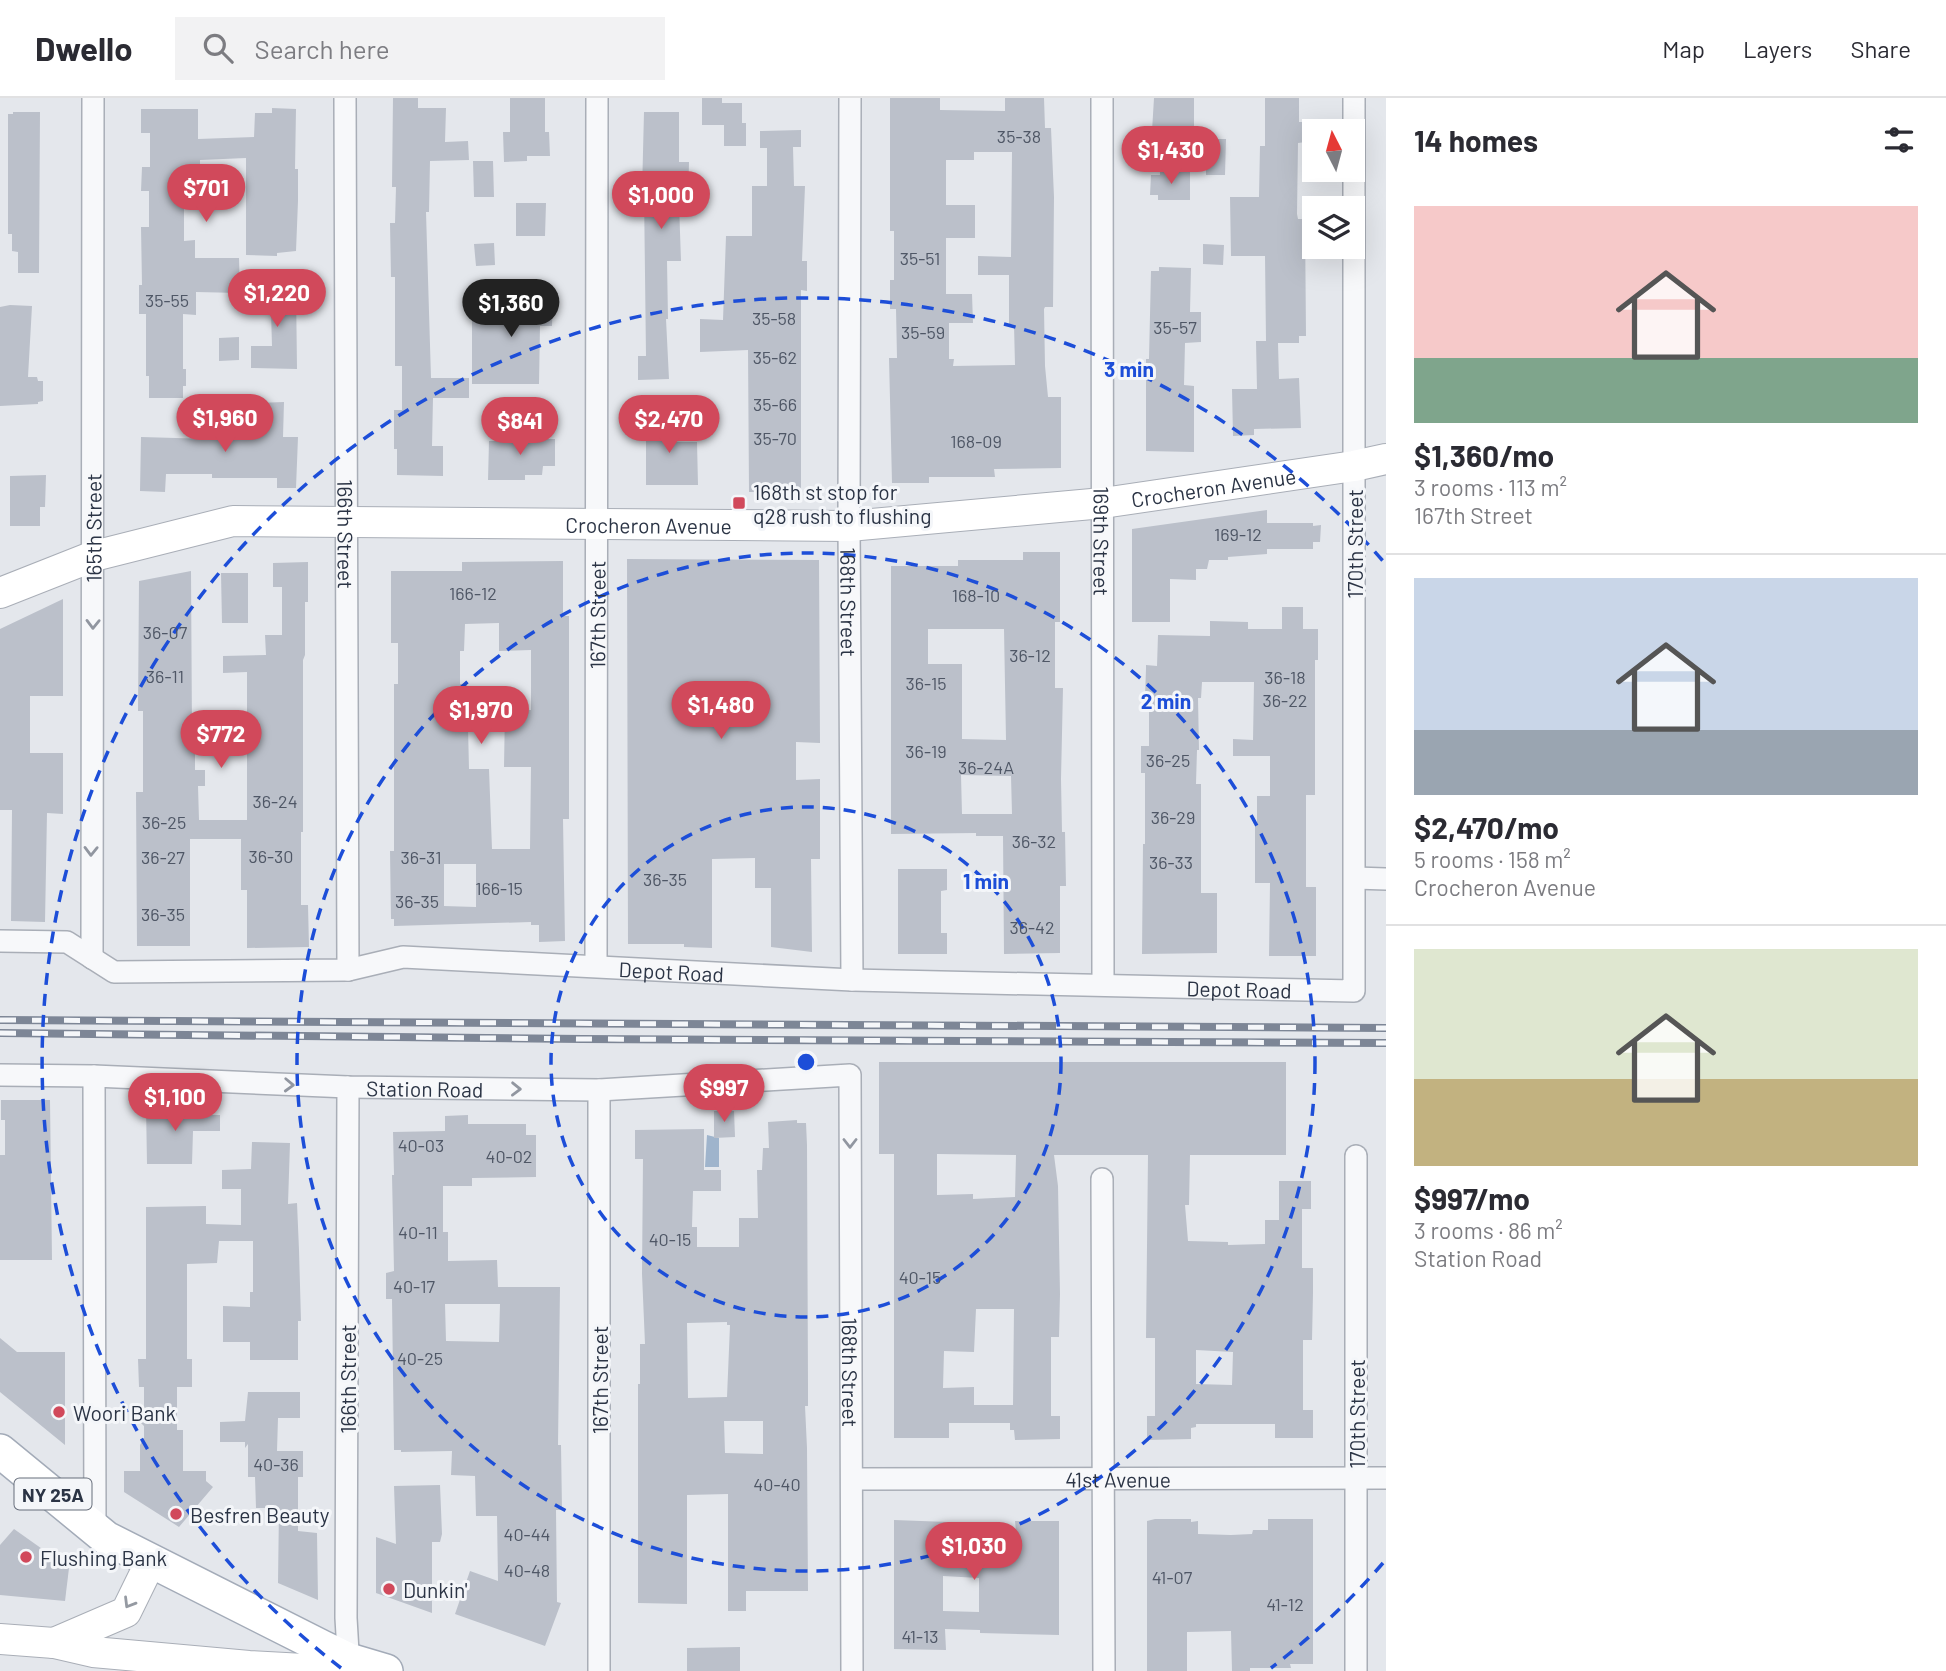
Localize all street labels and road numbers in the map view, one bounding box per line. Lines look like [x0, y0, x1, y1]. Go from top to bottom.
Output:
street label: Crocheron Avenue [1129, 462, 1298, 511]
street label: 165th Street [80, 473, 105, 583]
street label: 166th Street [334, 479, 359, 589]
street label: 169th Street [1090, 486, 1115, 596]
street label: 170th Street [1342, 489, 1367, 599]
street label: Crocheron Avenue [565, 511, 732, 538]
street label: 168th Street [837, 547, 862, 657]
street label: 167th Street [584, 561, 609, 669]
street label: Depot Road [618, 956, 725, 986]
street label: Depot Road [1186, 975, 1292, 1002]
street label: Station Road [366, 1075, 483, 1101]
street label: 168th Street [838, 1317, 864, 1427]
street label: 166th Street [335, 1324, 360, 1434]
street label: 167th Street [587, 1326, 612, 1434]
street label: 170th Street [1344, 1359, 1369, 1469]
street label: 41st Avenue [1065, 1466, 1171, 1491]
road number: NY 25A [14, 1478, 92, 1510]

